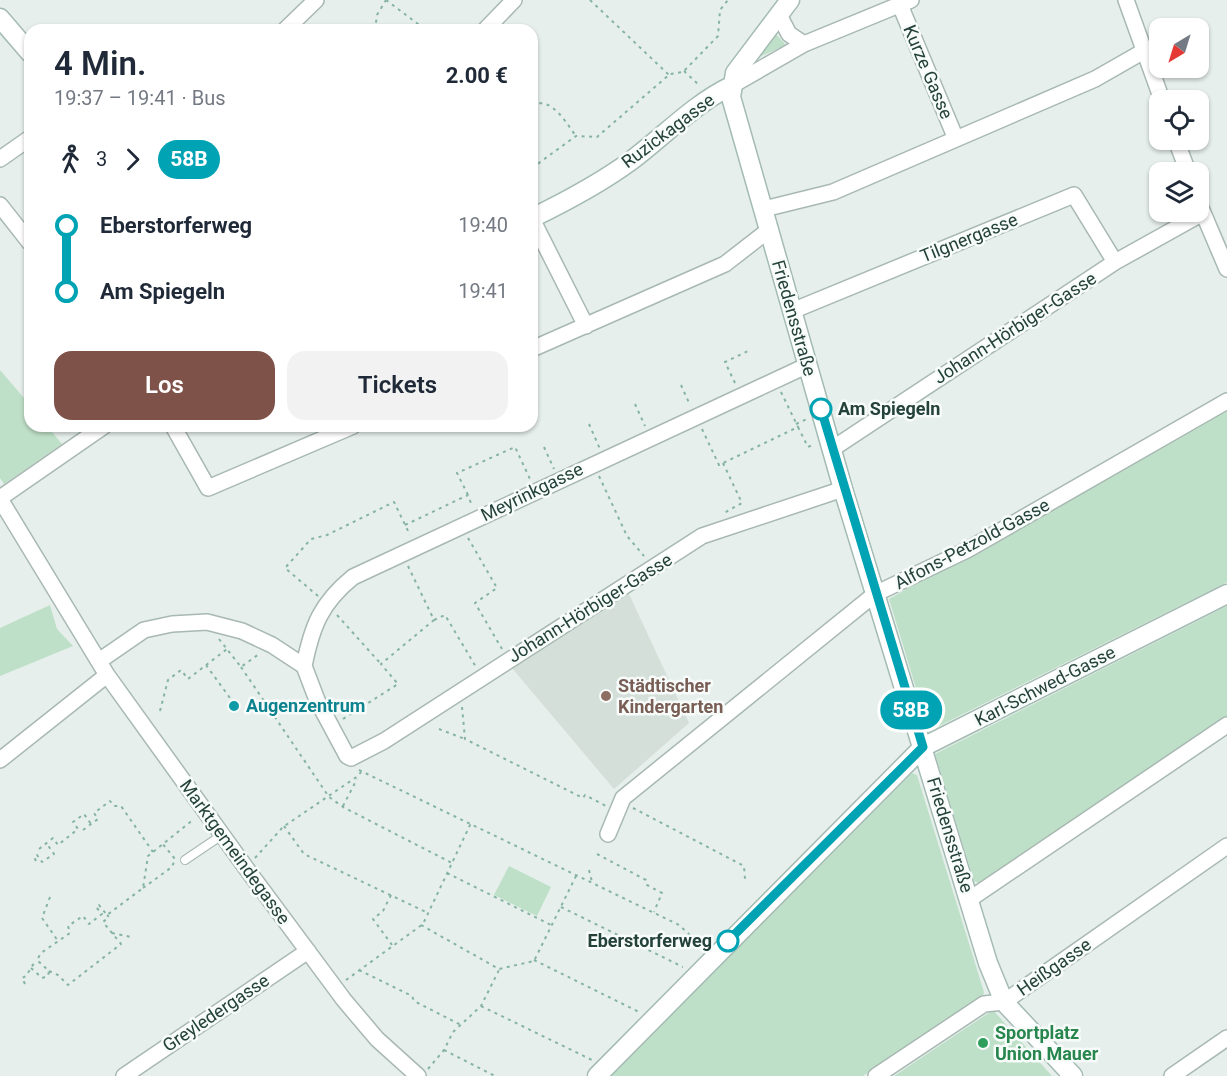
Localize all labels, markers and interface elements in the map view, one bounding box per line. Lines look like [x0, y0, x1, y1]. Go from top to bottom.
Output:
north arrow [1149, 18, 1209, 78]
map controls [1149, 18, 1209, 222]
street label: Kurze Gasse [899, 22, 958, 122]
text: 4 Min. [54, 44, 146, 83]
text: 2.00 € [446, 63, 508, 88]
text: 19:37 – 19:41 · Bus [54, 86, 226, 110]
street label: Ruzickagasse [617, 89, 718, 172]
button: locate [1149, 90, 1209, 150]
icon: walk [54, 143, 87, 176]
icon: forward [116, 143, 149, 176]
text: 3 [96, 147, 107, 171]
text: 58B [170, 147, 208, 171]
button: layers [1149, 162, 1209, 222]
street label: Tilgnergasse [917, 208, 1021, 267]
text: Eberstorferweg [100, 213, 252, 238]
text: 19:40 [458, 213, 508, 237]
street label: Friedensstraße [768, 257, 821, 378]
street label: Johann-Hörbiger-Gasse [930, 267, 1100, 388]
text: Am Spiegeln [100, 279, 225, 304]
text: 19:41 [458, 279, 508, 303]
button: Los [54, 351, 275, 420]
button: Tickets [287, 351, 508, 420]
marker: Am Spiegeln [810, 398, 832, 420]
place label: Am Spiegeln [838, 398, 940, 419]
street label: Meyrinkgasse [477, 458, 586, 525]
street label: Alfons-Petzold-Gasse [891, 494, 1053, 593]
street label: Johann-Hörbiger-Gasse [504, 548, 676, 667]
street label: Karl-Schwed-Gasse [971, 641, 1119, 730]
place label: Städtischer Kindergarten [618, 675, 723, 717]
marker: Städtischer Kindergarten [599, 689, 613, 703]
line badge: 58B [876, 690, 946, 730]
place label: Augenzentrum [246, 695, 365, 716]
text: 58B [892, 698, 930, 722]
marker: Augenzentrum [227, 699, 241, 713]
street label: Marktgemeindegasse [176, 775, 295, 928]
street label: Friedensstraße [923, 775, 978, 895]
place label: Eberstorferweg [588, 930, 712, 951]
marker: Eberstorferweg [717, 930, 739, 952]
street label: Heißgasse [1013, 933, 1095, 1000]
street label: Greyledergasse [159, 969, 273, 1056]
place label: Sportplatz Union Mauer [995, 1022, 1099, 1064]
marker: Sportplatz Union Mauer [976, 1036, 990, 1050]

